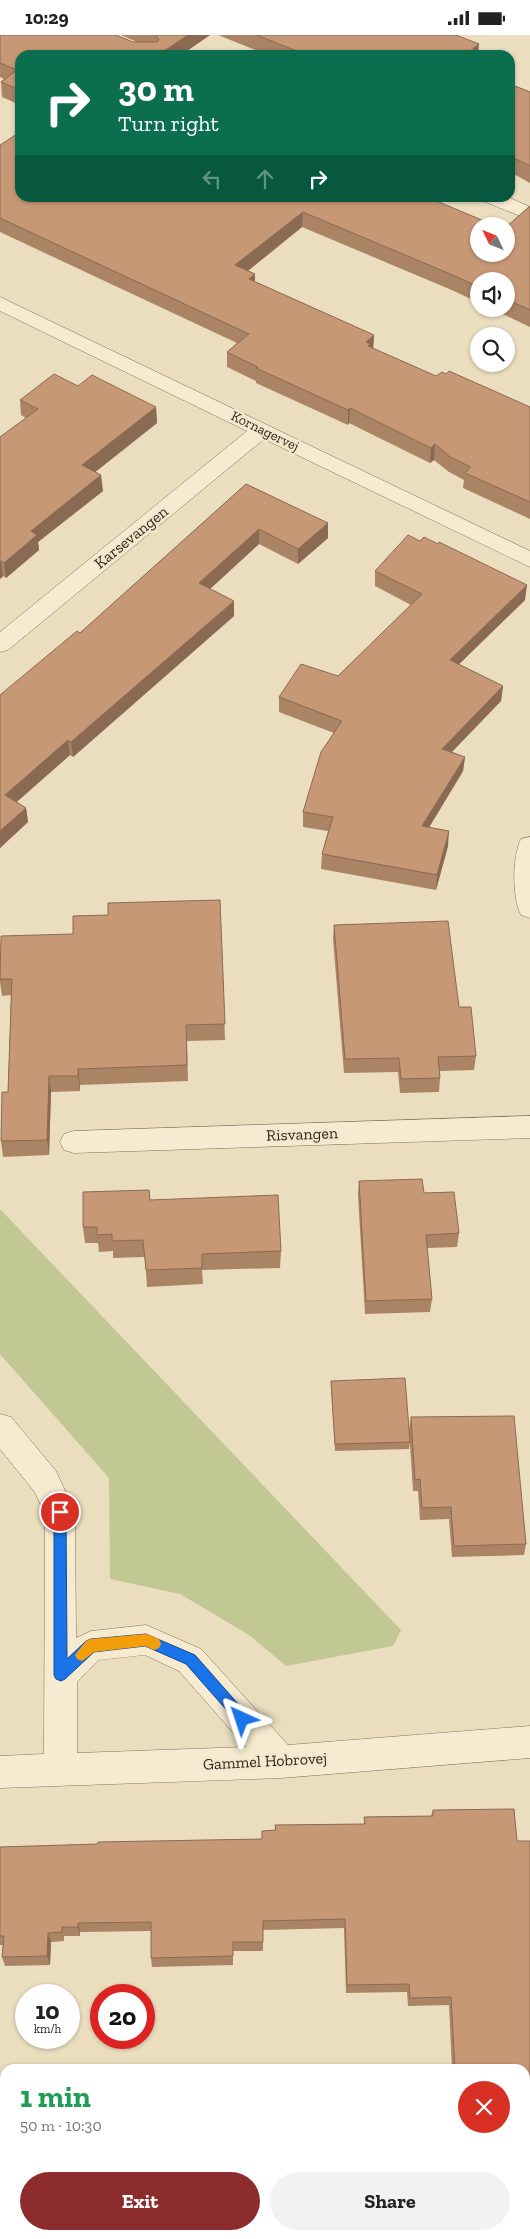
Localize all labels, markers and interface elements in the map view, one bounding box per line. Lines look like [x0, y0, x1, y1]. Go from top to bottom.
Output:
text: 10:29 [25, 6, 69, 29]
text: 30 m [118, 68, 194, 110]
icon: right [35, 70, 100, 135]
text: Turn right [118, 110, 219, 137]
icon: left [198, 165, 226, 193]
icon: ahead [251, 165, 279, 193]
icon: right [304, 165, 332, 193]
north arrow [470, 217, 515, 263]
map controls [470, 217, 515, 372]
button: sound [470, 272, 515, 317]
button: search [470, 327, 515, 372]
street label: Kornagervej [228, 407, 302, 455]
street label: Karsevangen [90, 501, 172, 573]
street label: Risvangen [266, 1123, 339, 1145]
pin [39, 1491, 81, 1533]
icon: arrive [46, 1498, 74, 1526]
position arrow [215, 1692, 267, 1744]
street label: Gammel Hobrovej [202, 1748, 328, 1774]
speed limit sign: 20 [90, 1984, 155, 2049]
text: 10 [35, 1995, 60, 2025]
text: km/h [34, 2022, 61, 2036]
text: 1 min [20, 2079, 91, 2115]
button: close [458, 2081, 510, 2133]
text: 50 m · 10:30 [20, 2116, 102, 2135]
button: Exit [20, 2172, 260, 2230]
button: Share [270, 2172, 510, 2230]

